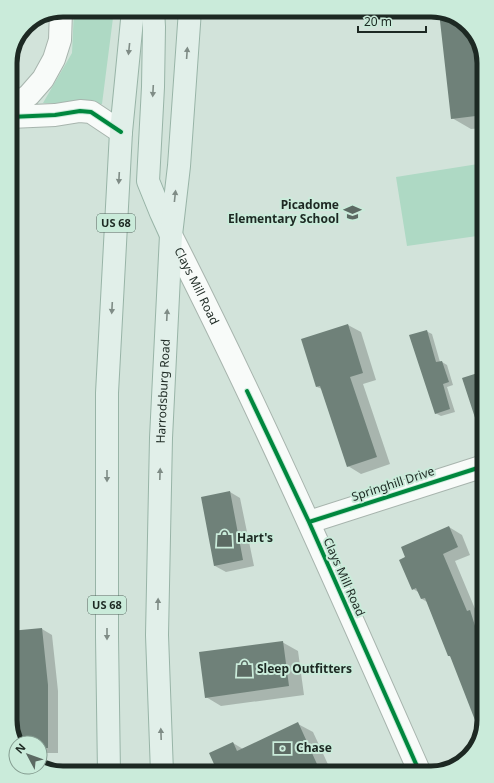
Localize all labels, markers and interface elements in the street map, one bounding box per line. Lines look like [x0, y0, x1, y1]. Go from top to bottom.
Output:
scale bar [358, 8, 426, 34]
text: 20 m [364, 13, 392, 30]
one-way arrow [126, 43, 133, 55]
one-way arrow [183, 47, 190, 59]
one-way arrow [150, 85, 156, 98]
one-way arrow [115, 172, 122, 184]
one-way arrow [172, 190, 179, 203]
place label: Picadome Elementary School [228, 196, 339, 227]
school or university icon: Picadome Elementary School [342, 202, 362, 222]
road number: US 68 [97, 214, 135, 232]
street label: Clays Mill Road [171, 244, 223, 327]
one-way arrow [108, 302, 115, 314]
one-way arrow [164, 309, 171, 321]
street label: Harrodsburg Road [152, 338, 174, 444]
street label: Springhill Drive [349, 462, 437, 505]
one-way arrow [157, 467, 163, 480]
one-way arrow [104, 470, 110, 483]
shop icon: Hart's [214, 528, 234, 548]
place label: Hart's [237, 529, 273, 546]
street label: Clays Mill Road [320, 535, 369, 619]
road number: US 68 [88, 596, 126, 614]
one-way arrow [154, 598, 161, 610]
one-way arrow [104, 628, 110, 641]
shop icon: Sleep Outfitters [234, 659, 254, 679]
place label: Sleep Outfitters [257, 660, 352, 677]
one-way arrow [157, 728, 164, 740]
north arrow [8, 735, 48, 775]
bank icon: Chase [273, 738, 293, 758]
place label: Chase [296, 739, 332, 756]
text: N [11, 740, 29, 756]

